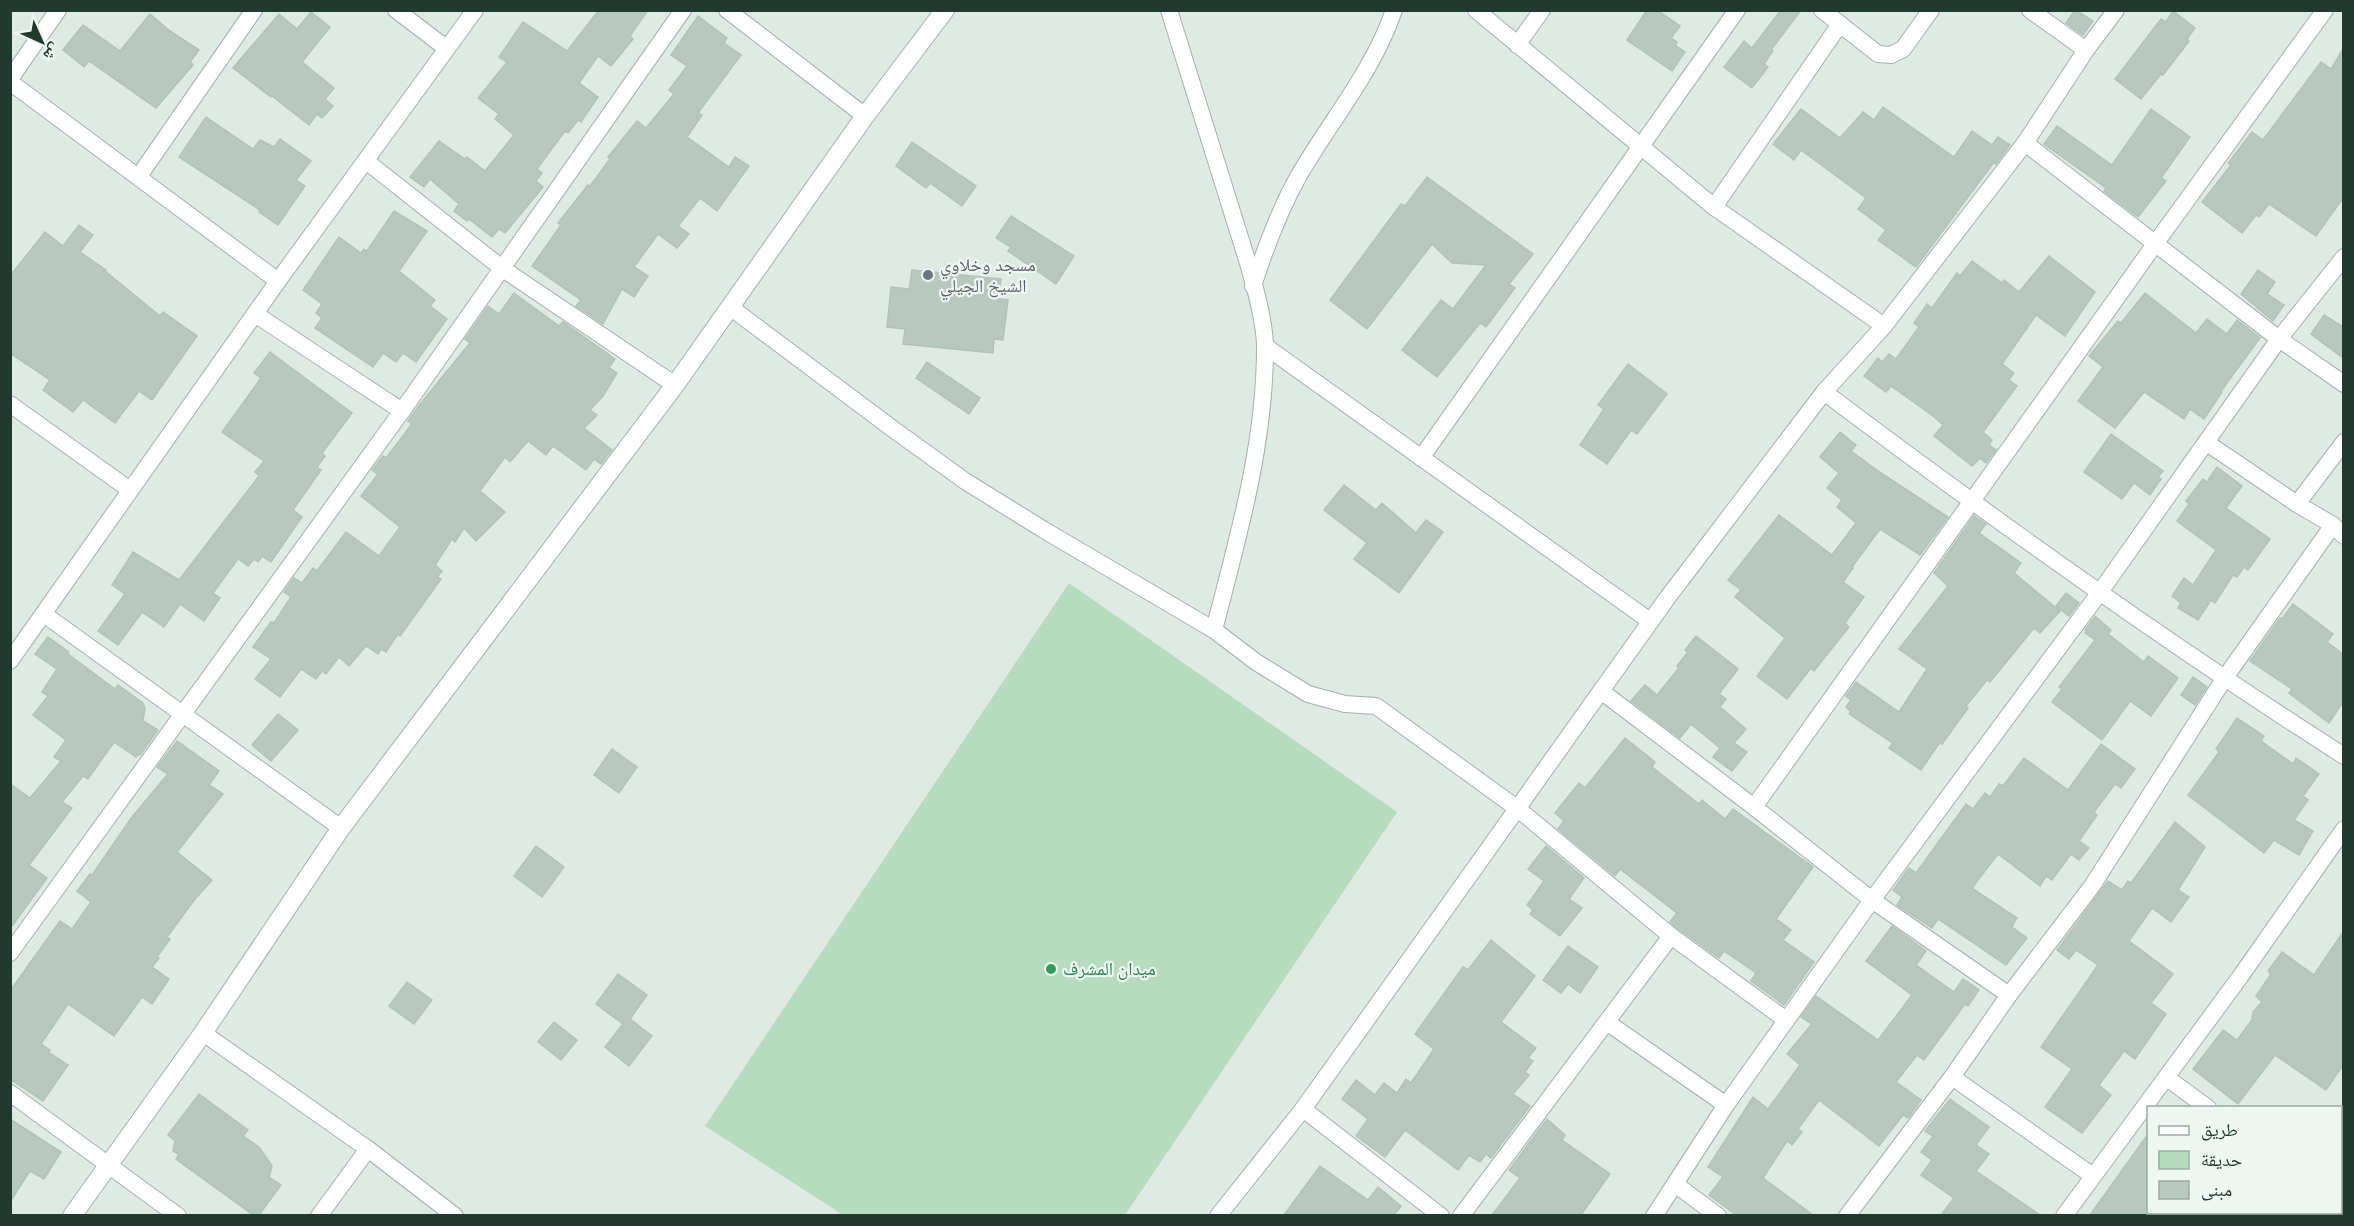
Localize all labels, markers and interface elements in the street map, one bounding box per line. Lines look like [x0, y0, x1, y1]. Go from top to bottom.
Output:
north arrow [12, 12, 72, 72]
text: ش [39, 39, 65, 65]
place label: مسجد وخلاوي الشيخ الجيلي [940, 254, 1036, 301]
marker: مسجد وخلاوي الشيخ الجيلي [921, 268, 935, 282]
place label: ميدان المشرف [1063, 958, 1156, 980]
marker: ميدان المشرف [1044, 962, 1058, 976]
legend [2147, 1106, 2342, 1214]
text: طريق [2201, 1119, 2238, 1141]
text: حديقة [2201, 1149, 2242, 1171]
text: مبنى [2201, 1179, 2232, 1201]

